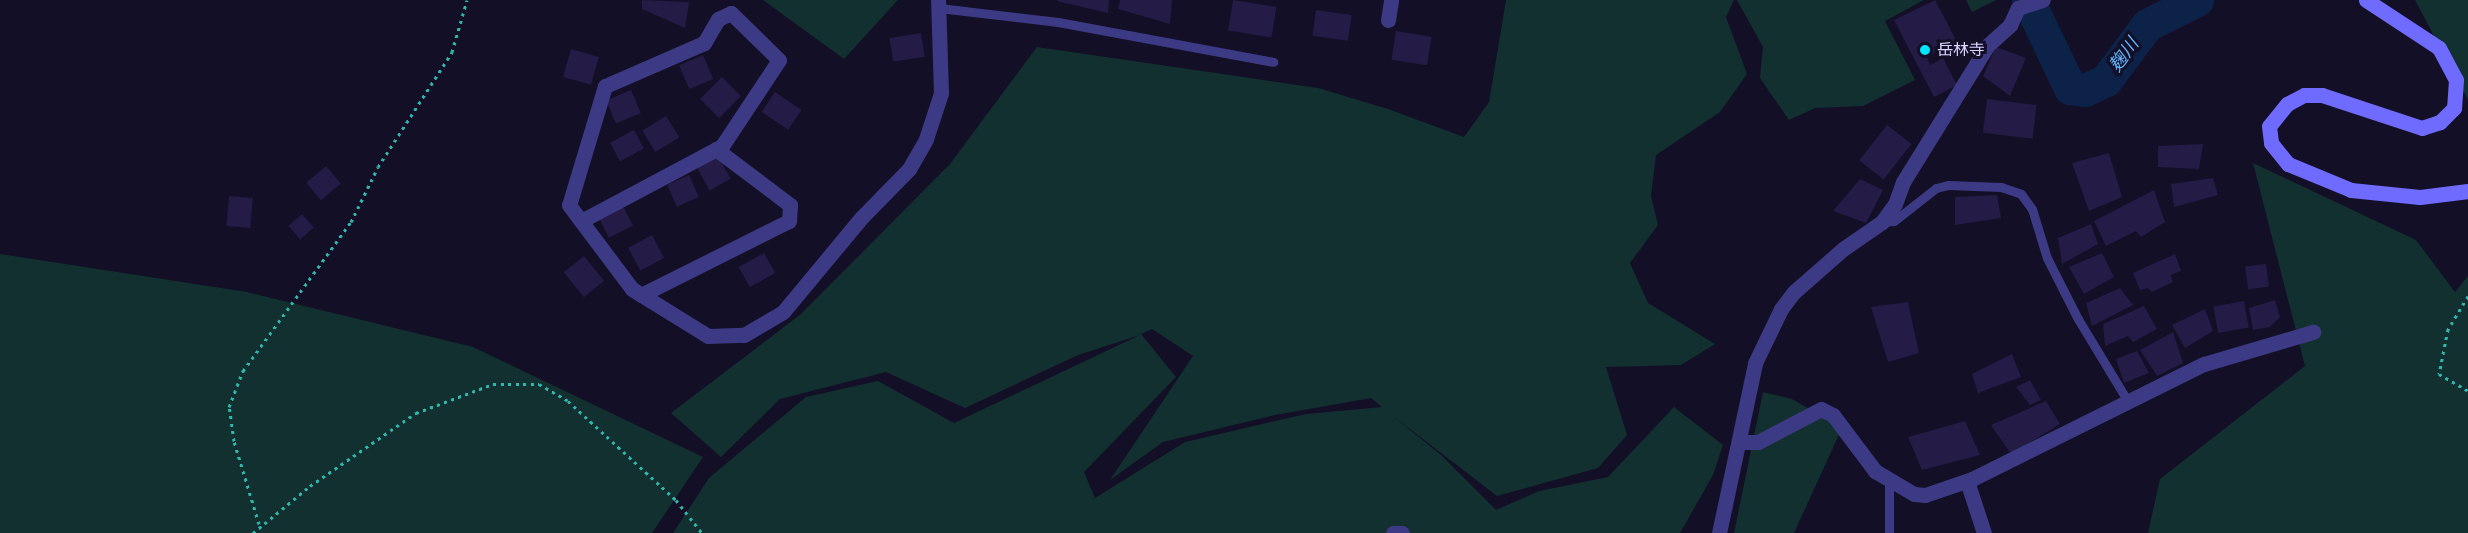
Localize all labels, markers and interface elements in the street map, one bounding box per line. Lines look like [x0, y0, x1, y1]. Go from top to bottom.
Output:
water label: 麹川 [2105, 34, 2143, 76]
place label: 岳林寺 [1937, 40, 1985, 60]
marker: 岳林寺 [1918, 43, 1932, 57]

